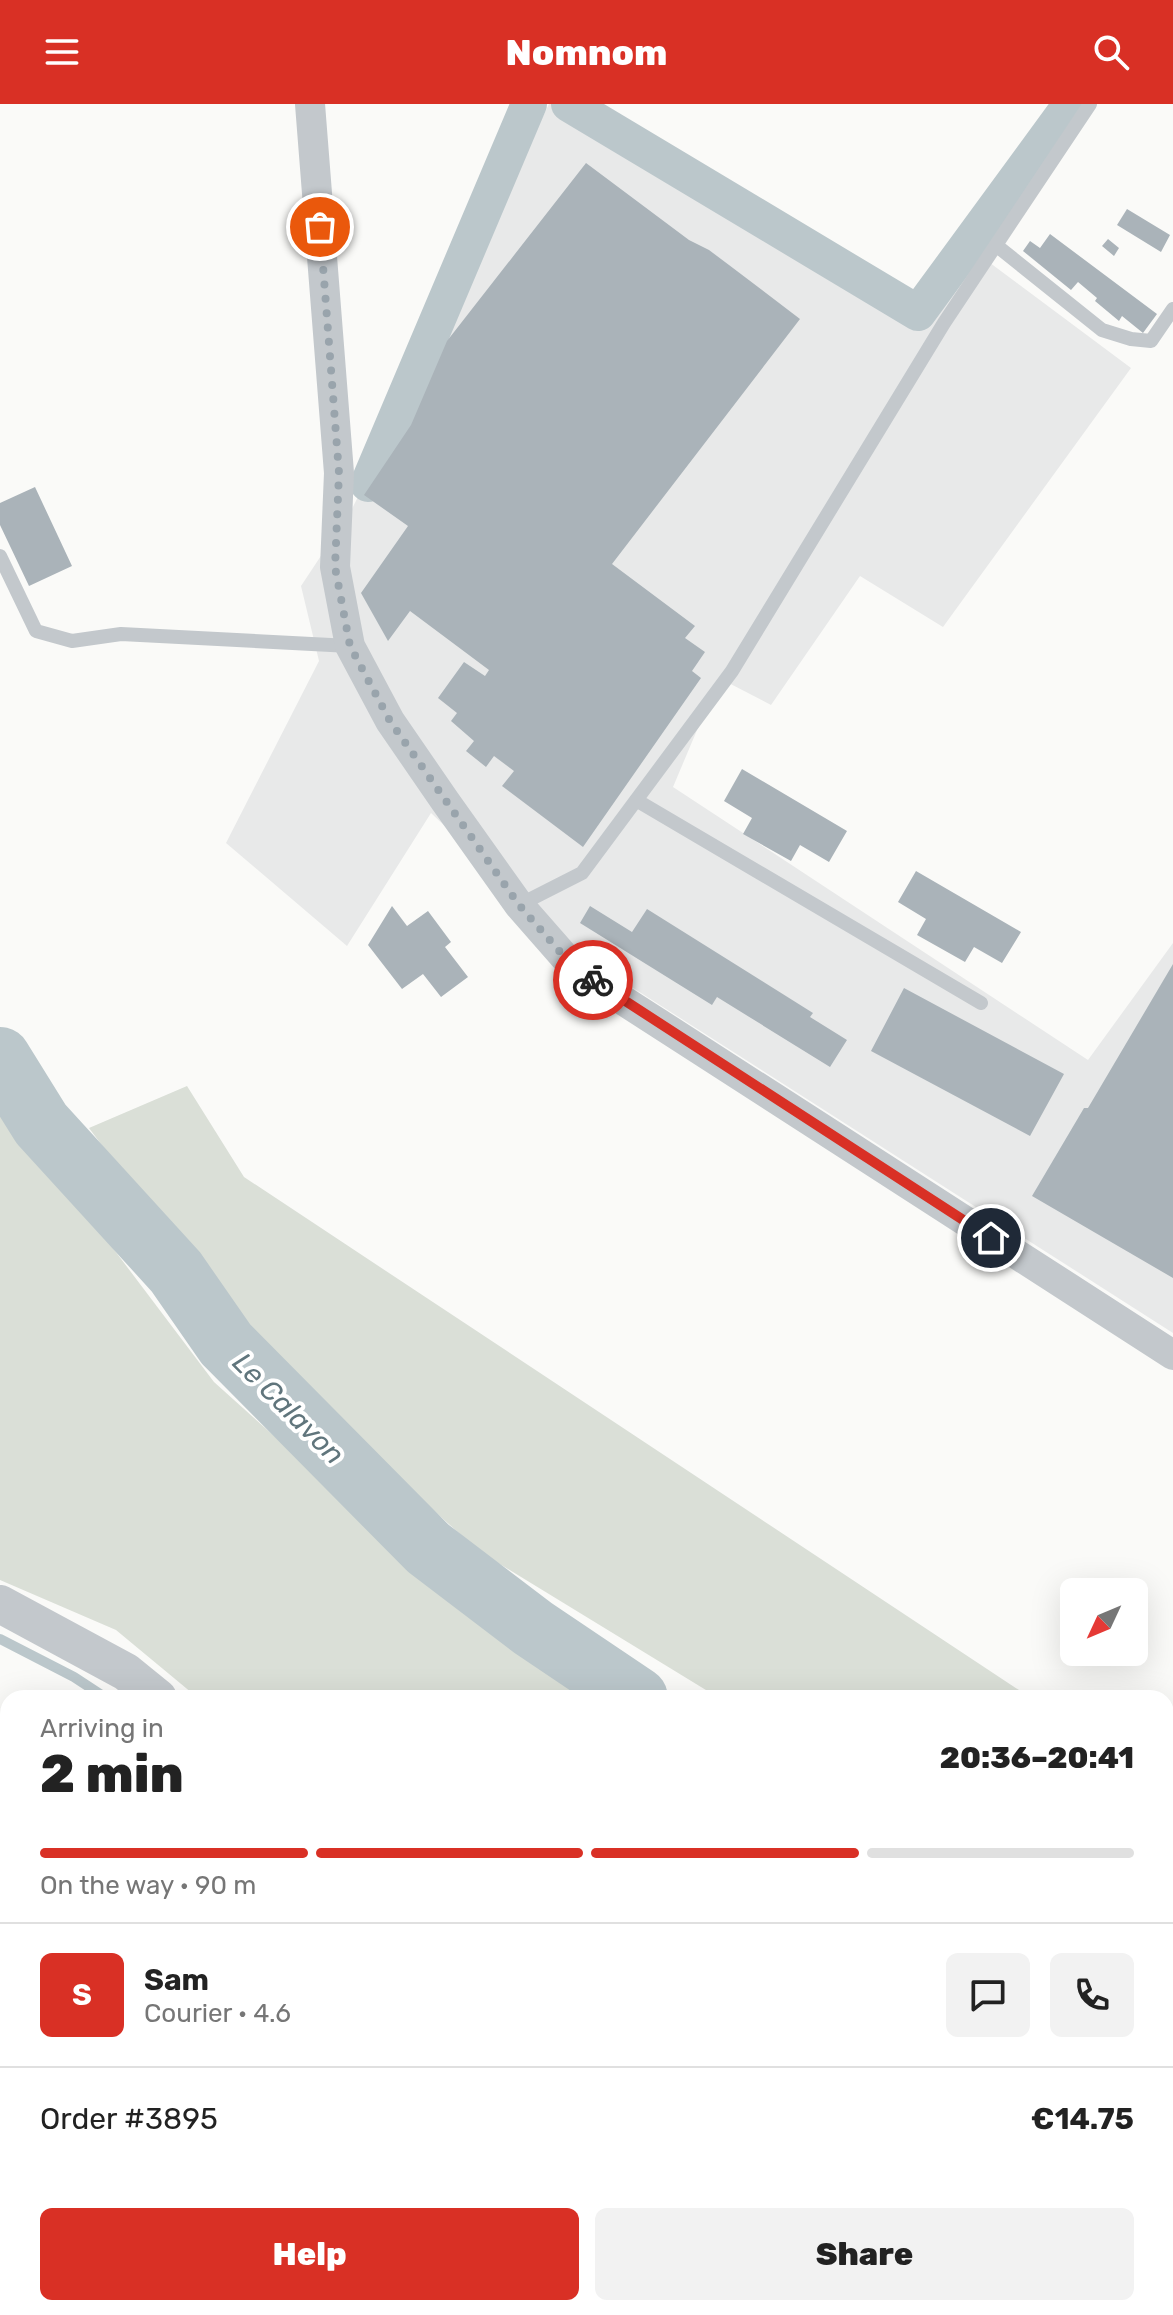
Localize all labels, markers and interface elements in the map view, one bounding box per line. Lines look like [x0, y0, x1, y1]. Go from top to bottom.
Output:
icon: menu [40, 30, 84, 74]
icon: search [1089, 30, 1133, 74]
text: Nomnom [506, 31, 667, 74]
pin [286, 193, 354, 261]
icon: bag [298, 205, 342, 249]
courier [553, 940, 633, 1020]
icon: bike [571, 958, 615, 1002]
pin [957, 1204, 1025, 1272]
icon: home [969, 1216, 1013, 1260]
water label: Le Calavon [226, 1346, 351, 1471]
north arrow [1060, 1578, 1148, 1666]
map controls [1060, 1578, 1148, 1666]
text: Arriving in [40, 1713, 164, 1744]
text: 20:36–20:41 [940, 1740, 1134, 1776]
text: 2 min [40, 1743, 184, 1805]
text: On the way · 90 m [40, 1870, 256, 1901]
button: chat [946, 1953, 1030, 2037]
button: phone [1050, 1953, 1134, 2037]
text: Sam [144, 1962, 209, 1998]
text: S [72, 1977, 92, 2013]
text: Courier · 4.6 [144, 1998, 291, 2029]
text: Order #3895 [40, 2101, 218, 2137]
text: €14.75 [1031, 2101, 1134, 2137]
button: Help [40, 2208, 579, 2300]
button: Share [595, 2208, 1134, 2300]

